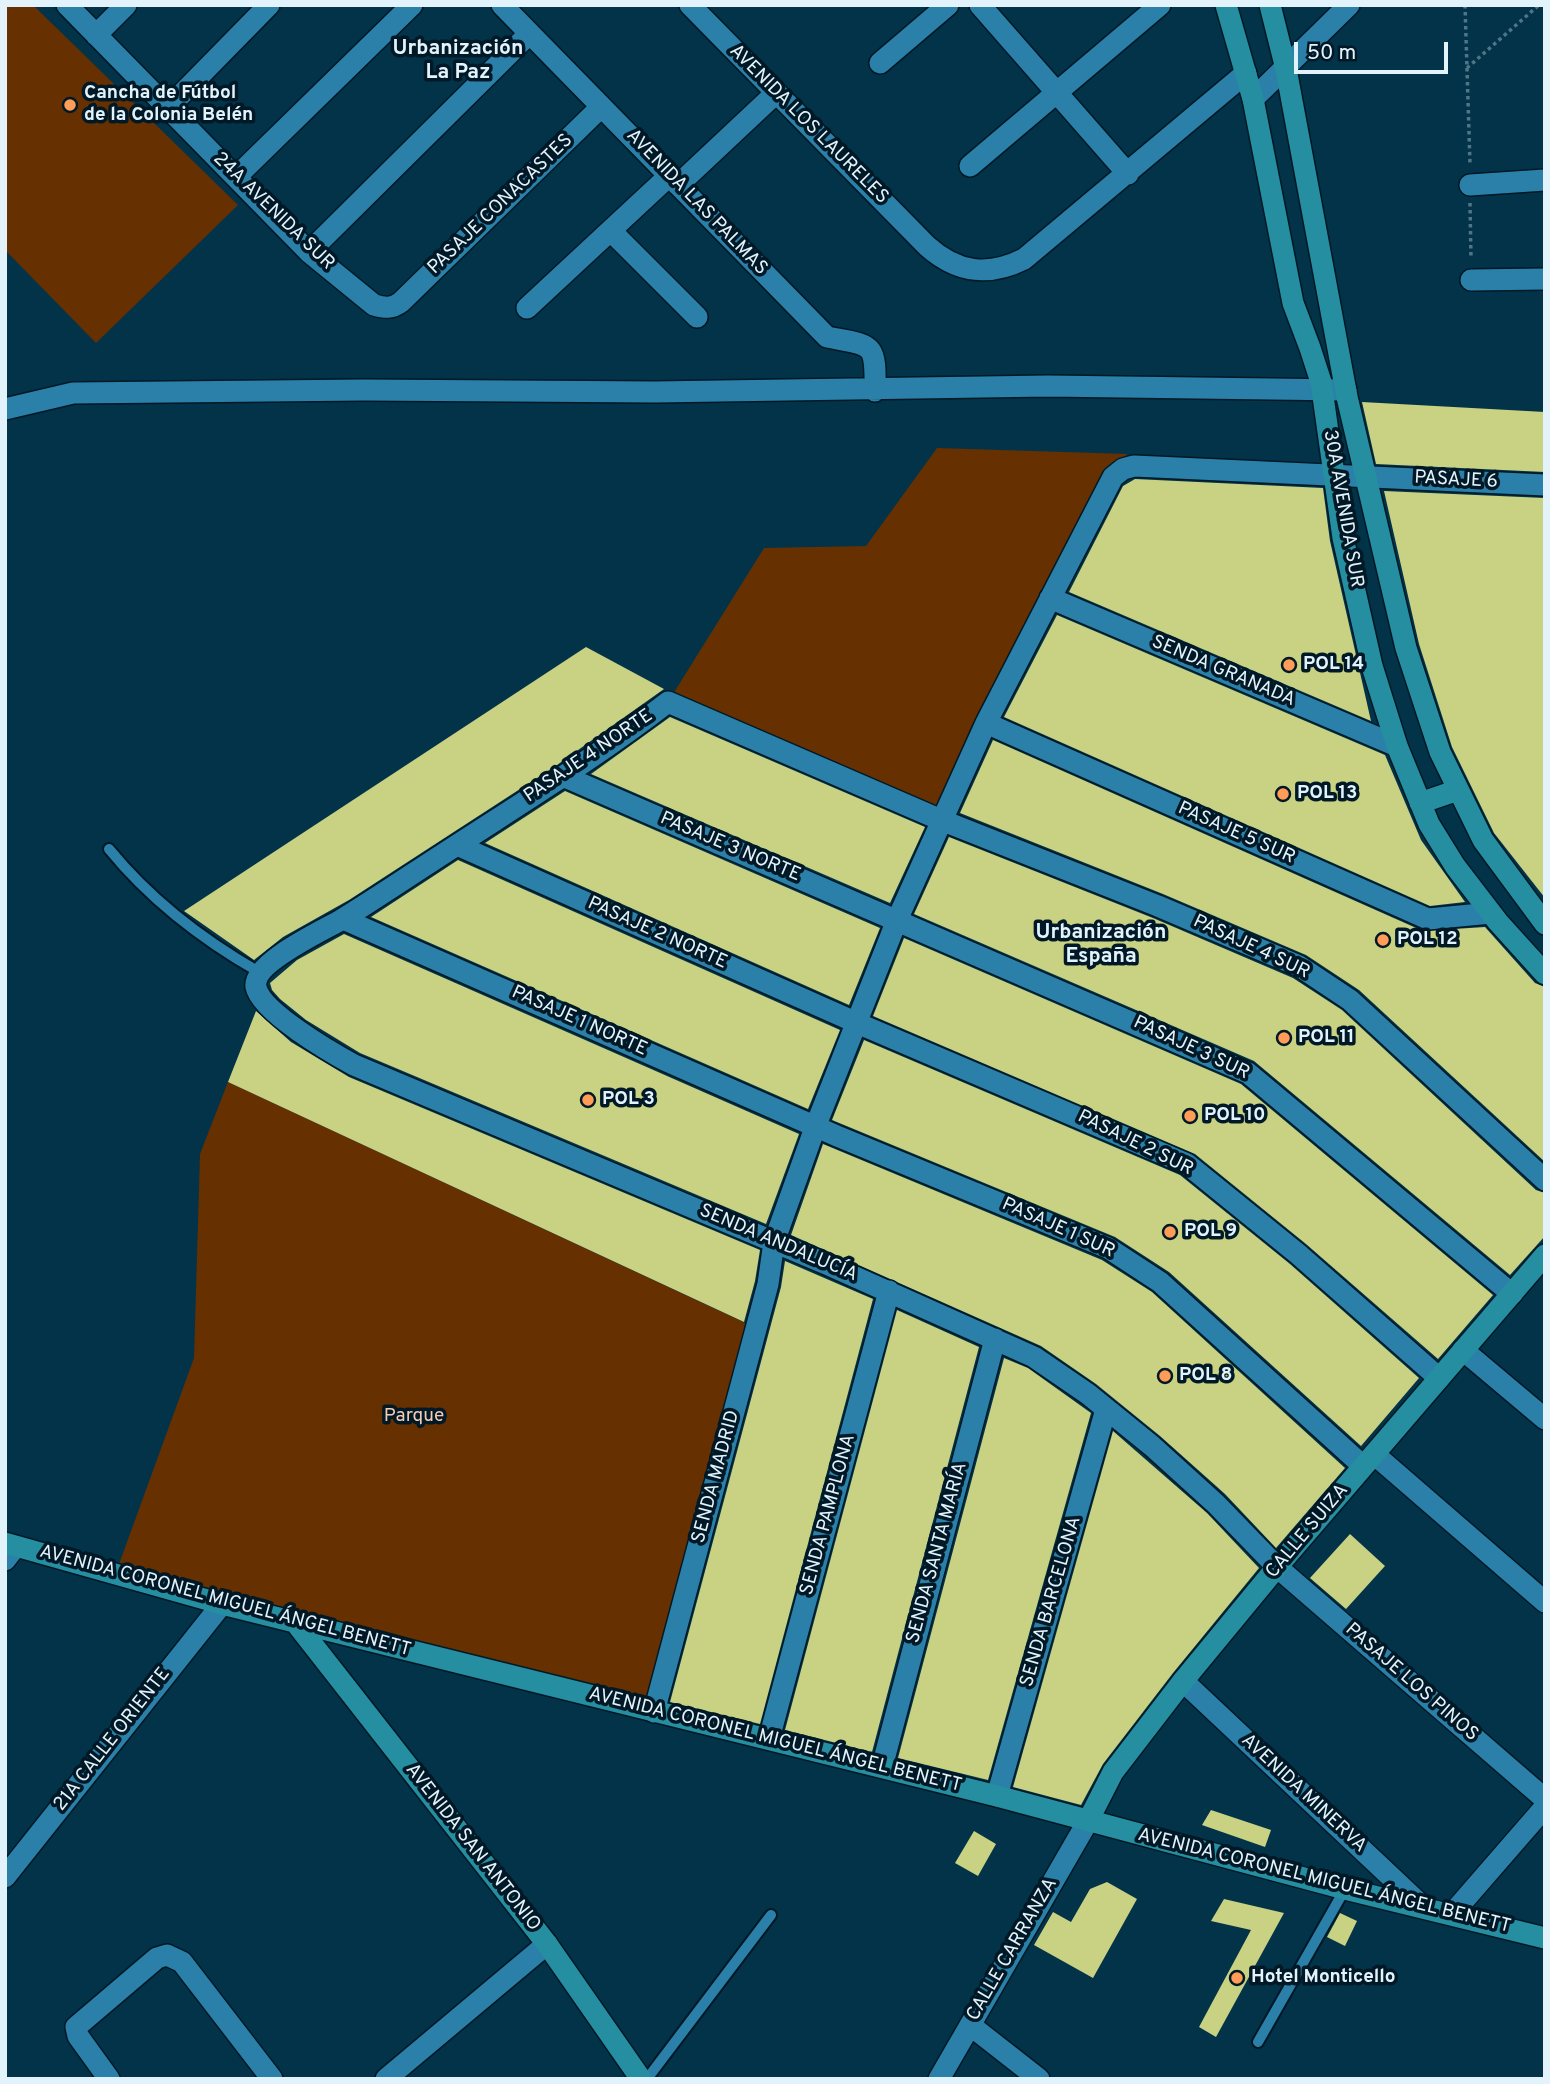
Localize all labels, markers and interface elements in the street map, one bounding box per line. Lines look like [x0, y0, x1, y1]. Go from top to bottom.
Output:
scale bar [1298, 28, 1452, 72]
district label: Urbanización La Paz [393, 37, 523, 87]
street label: AVENIDA LOS LAURELES [723, 40, 893, 210]
text: 50 m [1307, 40, 1356, 67]
place label: Cancha de Fútbol de la Colonia Belén [84, 83, 253, 127]
marker: Cancha de Fútbol de la Colonia Belén [62, 97, 78, 113]
street label: AVENIDA LAS PALMAS [620, 125, 772, 281]
street label: PASAJE CONACASTES [424, 130, 578, 280]
street label: 24A AVENIDA SUR [208, 148, 338, 276]
street label: 30A AVENIDA SUR [1317, 428, 1367, 590]
street label: PASAJE 6 [1414, 467, 1498, 495]
street label: SENDA GRANADA [1148, 631, 1298, 713]
place label: POL 14 [1303, 654, 1364, 676]
marker: POL 14 [1281, 657, 1297, 673]
street label: PASAJE 4 NORTE [520, 705, 658, 809]
place label: POL 13 [1297, 783, 1357, 805]
marker: POL 13 [1275, 786, 1291, 802]
street label: PASAJE 5 SUR [1174, 798, 1298, 870]
street label: PASAJE 3 NORTE [656, 808, 804, 888]
street label: PASAJE 2 NORTE [584, 893, 730, 975]
street label: PASAJE 4 SUR [1189, 911, 1313, 985]
district label: Urbanización España [1036, 921, 1166, 971]
place label: POL 12 [1397, 929, 1458, 951]
marker: POL 12 [1375, 932, 1391, 948]
street label: PASAJE 1 NORTE [508, 982, 650, 1062]
street label: PASAJE 3 SUR [1129, 1012, 1253, 1086]
place label: POL 11 [1298, 1027, 1355, 1049]
marker: POL 11 [1276, 1030, 1292, 1046]
place label: POL 3 [602, 1089, 655, 1111]
marker: POL 3 [580, 1092, 596, 1108]
place label: POL 10 [1204, 1105, 1265, 1127]
street label: PASAJE 2 SUR [1073, 1106, 1197, 1182]
marker: POL 10 [1182, 1108, 1198, 1124]
street label: PASAJE 1 SUR [998, 1194, 1118, 1264]
street label: SENDA ANDALUCÍA [696, 1200, 860, 1288]
place label: POL 9 [1184, 1221, 1237, 1243]
marker: POL 9 [1162, 1224, 1178, 1240]
place label: POL 8 [1179, 1365, 1232, 1387]
marker: POL 8 [1157, 1368, 1173, 1384]
park label: Parque [384, 1406, 444, 1428]
street label: SENDA MADRID [688, 1408, 746, 1546]
street label: SENDA PAMPLONA [797, 1432, 861, 1598]
street label: SENDA SANTA MARÍA [903, 1460, 973, 1646]
street label: CALLE SUIZA [1262, 1480, 1354, 1584]
street label: SENDA BARCELONA [1017, 1514, 1087, 1690]
street label: AVENIDA CORONEL MIGUEL ÁNGEL BENETT [37, 1541, 413, 1663]
street label: PASAJE LOS PINOS [1340, 1619, 1482, 1747]
street label: 21A CALLE ORIENTE [50, 1664, 176, 1816]
street label: AVENIDA CORONEL MIGUEL ÁNGEL BENETT [586, 1684, 964, 1798]
street label: AVENIDA MINERVA [1235, 1730, 1371, 1858]
street label: AVENIDA SAN ANTONIO [400, 1760, 544, 1936]
street label: AVENIDA CORONEL MIGUEL ÁNGEL BENETT [1135, 1825, 1513, 1939]
street label: CALLE CARRANZA [963, 1874, 1063, 2026]
place label: Hotel Monticello [1251, 1967, 1396, 1989]
marker: Hotel Monticello [1229, 1970, 1245, 1986]

